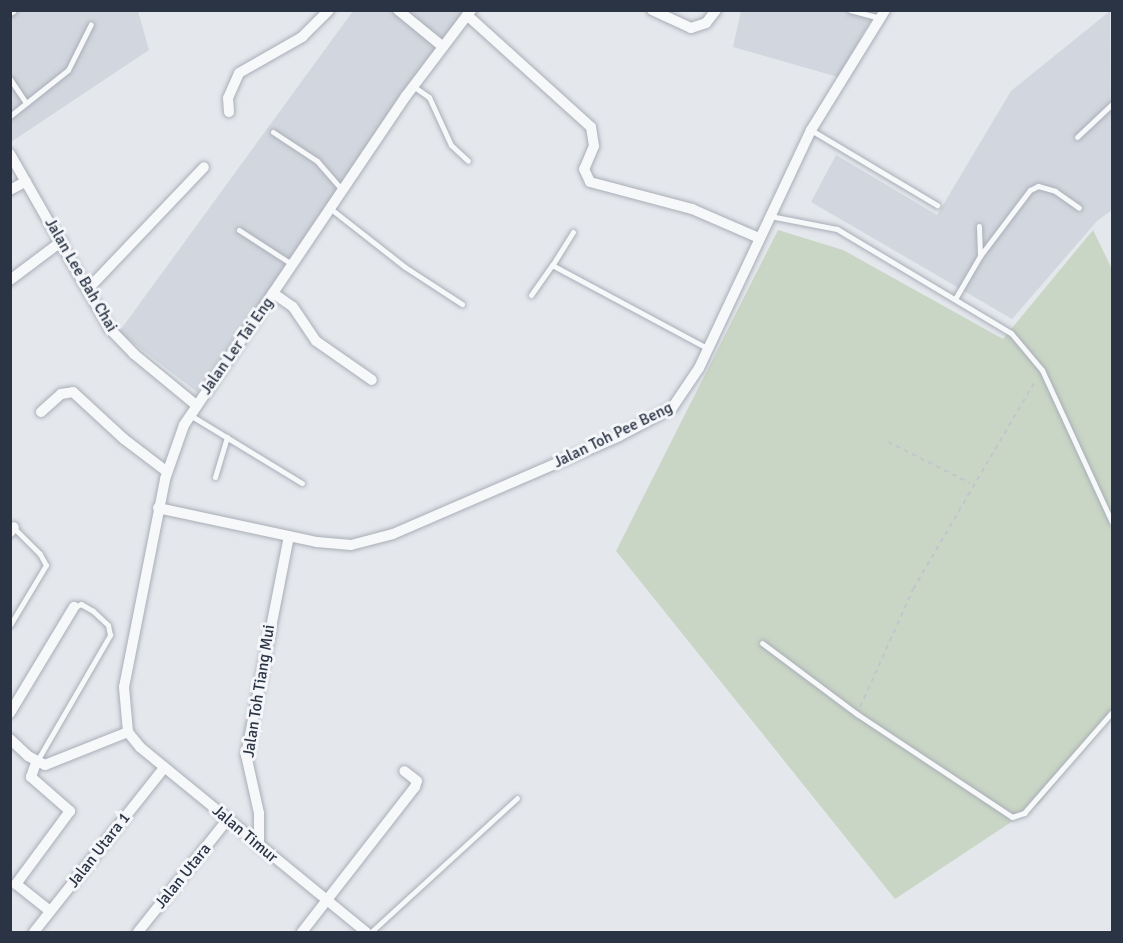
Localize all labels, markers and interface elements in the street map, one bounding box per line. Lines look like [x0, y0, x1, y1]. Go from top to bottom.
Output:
street label: Jalan Lee Bah Chai [41, 215, 121, 335]
street label: Jalan Ler Tai Eng [196, 294, 278, 398]
street label: Jalan Toh Pee Beng [550, 398, 676, 472]
street label: Jalan Toh Tiang Mui [239, 623, 279, 759]
street label: Jalan Timur [208, 801, 282, 867]
street label: Jalan Utara 1 [64, 808, 134, 892]
street label: Jalan Utara [151, 840, 215, 912]

